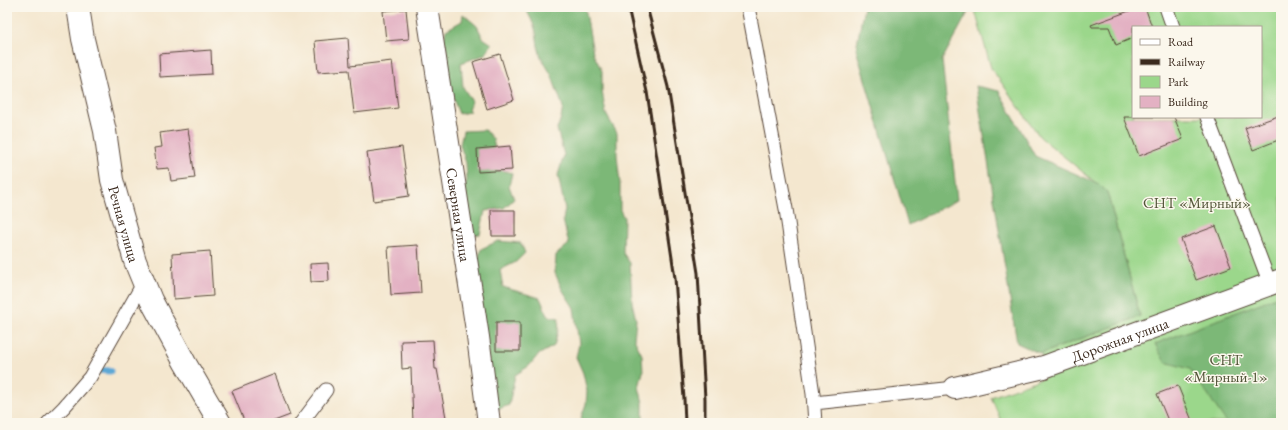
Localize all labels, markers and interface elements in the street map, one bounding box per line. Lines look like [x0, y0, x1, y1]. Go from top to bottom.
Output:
legend [1132, 26, 1262, 118]
text: Road [1168, 34, 1194, 50]
text: Railway [1168, 54, 1206, 70]
text: Park [1168, 74, 1189, 90]
text: Building [1168, 94, 1209, 110]
street label: Северная улица [442, 166, 476, 263]
street label: Речная улица [105, 183, 144, 264]
park label: СНТ «Мирный» [1143, 193, 1251, 212]
street label: Дорожная улица [1068, 313, 1171, 366]
park label: СНТ «Мирный-1» [1184, 350, 1268, 386]

